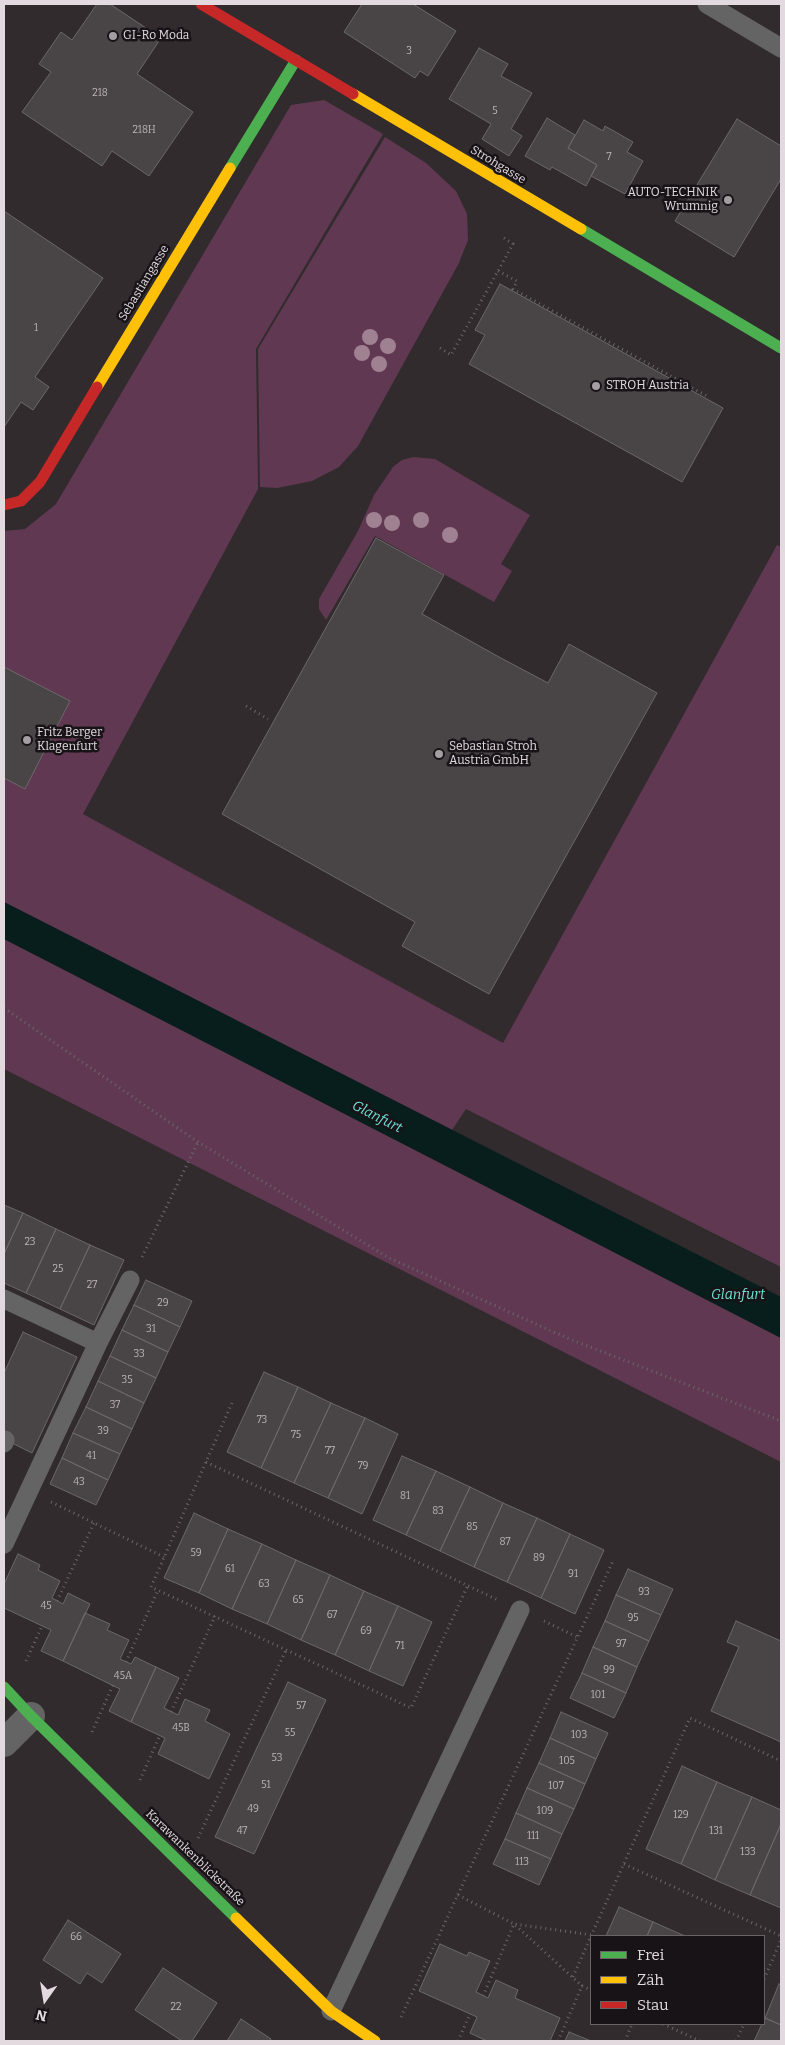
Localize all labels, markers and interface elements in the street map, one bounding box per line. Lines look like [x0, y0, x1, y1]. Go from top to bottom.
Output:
place label: GI-Ro Moda [123, 29, 189, 43]
marker: GI-Ro Moda [107, 30, 119, 42]
house number: 3 [406, 45, 412, 57]
house number: 218 [92, 87, 108, 99]
house number: 5 [492, 105, 498, 117]
house number: 218H [132, 124, 156, 136]
street label: Strohgasse [468, 143, 528, 187]
house number: 7 [606, 151, 612, 163]
place label: AUTO-TECHNIK Wrumnig [627, 186, 718, 214]
marker: AUTO-TECHNIK Wrumnig [722, 194, 734, 206]
street label: Sebastiangasse [116, 242, 172, 324]
house number: 1 [34, 322, 38, 334]
place label: STROH Austria [606, 379, 689, 393]
marker: STROH Austria [590, 380, 602, 392]
place label: Fritz Berger Klagenfurt [37, 726, 102, 754]
marker: Fritz Berger Klagenfurt [21, 734, 33, 746]
place label: Sebastian Stroh Austria GmbH [449, 740, 537, 768]
marker: Sebastian Stroh Austria GmbH [433, 748, 445, 760]
water label: Glanfurt [349, 1097, 405, 1137]
house number: 23 [24, 1236, 36, 1248]
house number: 25 [53, 1263, 63, 1275]
house number: 27 [87, 1279, 97, 1291]
water label: Glanfurt [711, 1287, 765, 1303]
house number: 29 [157, 1297, 169, 1309]
house number: 31 [146, 1323, 156, 1335]
house number: 33 [133, 1348, 145, 1360]
house number: 35 [121, 1374, 133, 1386]
house number: 37 [110, 1399, 120, 1411]
house number: 73 [257, 1414, 267, 1426]
house number: 39 [97, 1425, 109, 1437]
house number: 75 [291, 1429, 301, 1441]
house number: 77 [325, 1445, 335, 1457]
house number: 41 [86, 1450, 96, 1462]
house number: 79 [358, 1460, 368, 1472]
house number: 43 [73, 1476, 85, 1488]
house number: 81 [400, 1490, 410, 1502]
house number: 83 [432, 1505, 444, 1517]
house number: 85 [466, 1521, 478, 1533]
house number: 87 [499, 1536, 511, 1548]
house number: 59 [190, 1547, 202, 1559]
house number: 89 [533, 1552, 545, 1564]
house number: 61 [225, 1563, 235, 1575]
house number: 91 [568, 1568, 578, 1580]
house number: 63 [258, 1578, 270, 1590]
house number: 93 [638, 1586, 650, 1598]
house number: 65 [292, 1594, 304, 1606]
house number: 45 [40, 1600, 52, 1612]
house number: 67 [327, 1609, 337, 1621]
house number: 95 [627, 1612, 639, 1624]
house number: 69 [360, 1625, 372, 1637]
house number: 97 [616, 1638, 626, 1650]
house number: 71 [395, 1640, 405, 1652]
house number: 99 [603, 1664, 615, 1676]
house number: 45A [114, 1670, 132, 1682]
house number: 101 [591, 1689, 605, 1701]
house number: 57 [296, 1700, 306, 1712]
house number: 45B [172, 1722, 190, 1734]
house number: 55 [285, 1727, 295, 1739]
house number: 103 [571, 1729, 587, 1741]
house number: 53 [272, 1752, 282, 1764]
house number: 105 [559, 1755, 575, 1767]
house number: 51 [261, 1779, 271, 1791]
house number: 107 [548, 1780, 564, 1792]
house number: 49 [247, 1803, 259, 1815]
house number: 109 [537, 1805, 553, 1817]
street label: Karawankenblickstraße [143, 1807, 247, 1909]
house number: 129 [673, 1809, 689, 1821]
house number: 47 [237, 1825, 247, 1837]
house number: 131 [709, 1825, 723, 1837]
house number: 111 [527, 1830, 539, 1842]
house number: 133 [740, 1846, 756, 1858]
house number: 113 [515, 1856, 529, 1868]
house number: 66 [70, 1931, 82, 1943]
legend [590, 1935, 765, 2025]
text: Frei [637, 1946, 664, 1964]
text: Zäh [637, 1971, 664, 1989]
north arrow [20, 1975, 70, 2025]
text: Stau [637, 1996, 669, 2014]
house number: 22 [171, 2001, 181, 2013]
text: N [34, 2006, 49, 2025]

